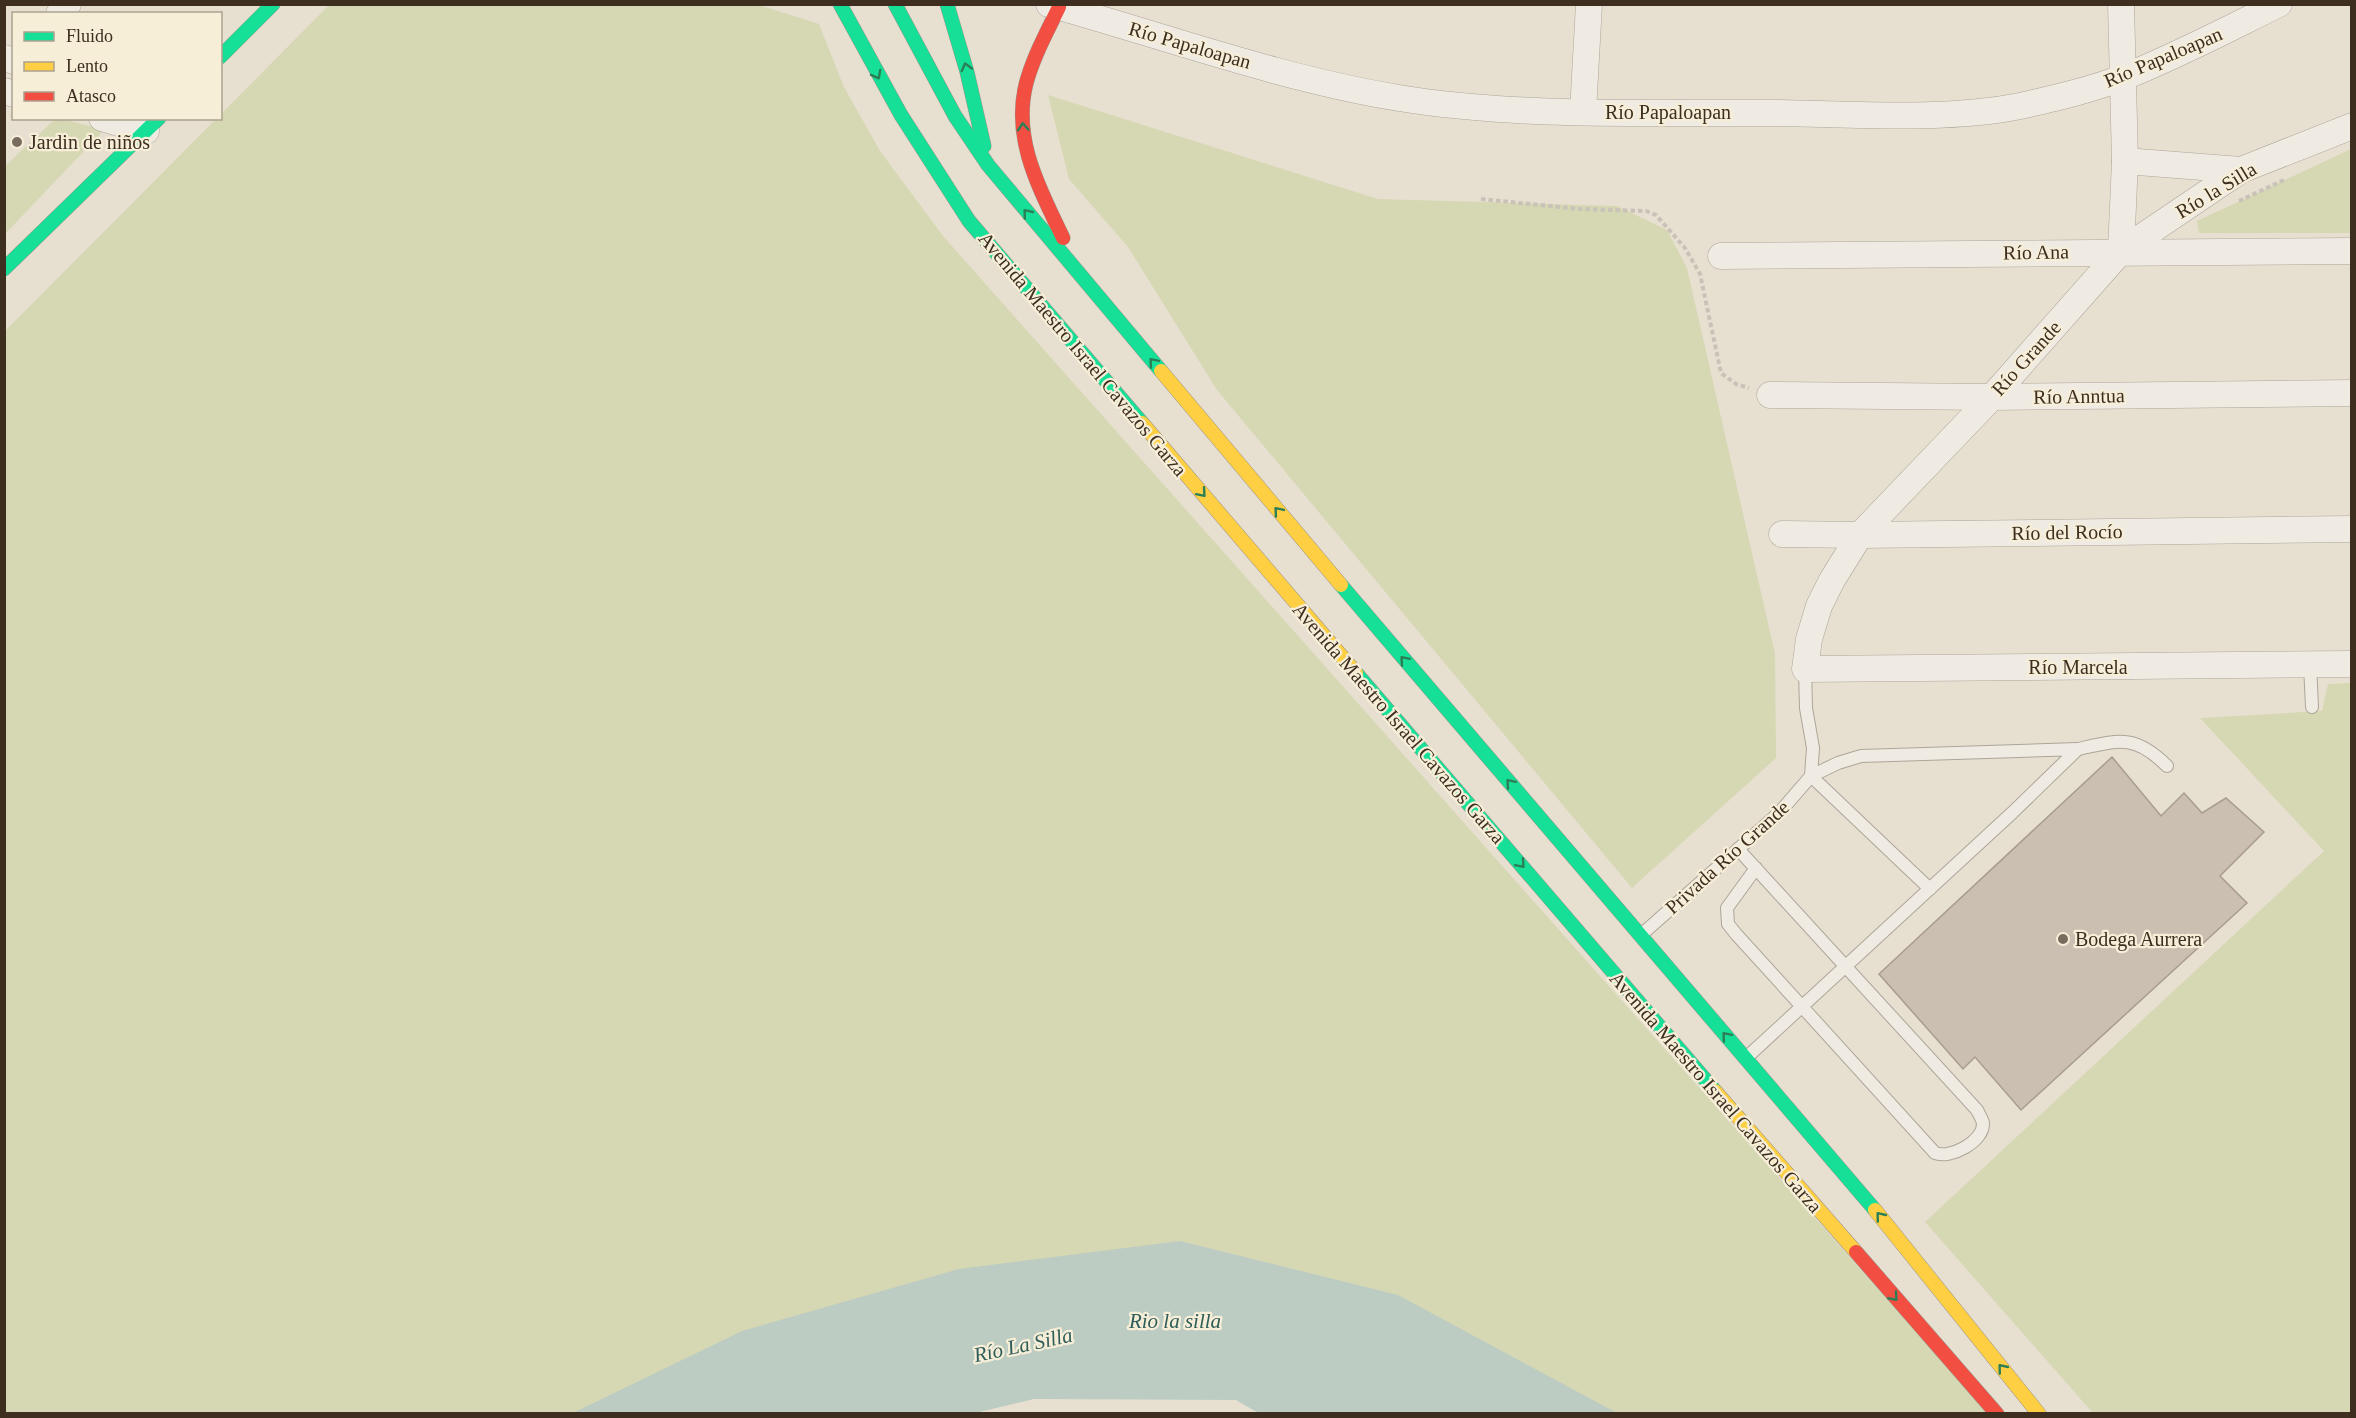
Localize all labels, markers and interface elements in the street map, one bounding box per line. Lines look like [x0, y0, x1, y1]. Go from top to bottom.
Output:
legend [12, 12, 222, 120]
street label: Río Papaloapan [1126, 17, 1254, 74]
street label: Río Papaloapan [2101, 22, 2226, 93]
text: Fluido [66, 26, 113, 46]
text: Lento [66, 56, 108, 76]
one-way arrow [960, 62, 973, 72]
one-way arrow [870, 69, 881, 79]
text: Atasco [66, 86, 116, 106]
street label: Río Papaloapan [1605, 101, 1731, 124]
one-way arrow [1016, 122, 1029, 131]
place label: Jardin de niños [29, 131, 150, 153]
marker: Jardin de niños [10, 135, 24, 149]
street label: Río la Silla [2172, 157, 2260, 223]
one-way arrow [1024, 209, 1035, 220]
street label: Avenida Maestro Israel Cavazos Garza [974, 228, 1192, 481]
street label: Río Ana [2003, 240, 2069, 264]
street label: Río Grande [1987, 316, 2065, 400]
one-way arrow [1149, 358, 1160, 369]
street label: Río Anntua [2033, 384, 2125, 408]
one-way arrow [1194, 487, 1205, 498]
one-way arrow [1275, 507, 1286, 518]
street label: Río del Rocío [2011, 520, 2123, 544]
street label: Avenida Maestro Israel Cavazos Garza [1288, 598, 1510, 848]
one-way arrow [1401, 656, 1412, 667]
street label: Río Marcela [2028, 656, 2128, 678]
one-way arrow [1506, 779, 1517, 790]
street label: Privada Río Grande [1661, 796, 1793, 918]
one-way arrow [1513, 857, 1524, 868]
place label: Bodega Aurrera [2075, 928, 2202, 951]
marker: Bodega Aurrera [2056, 932, 2070, 946]
street label: Avenida Maestro Israel Cavazos Garza [1605, 967, 1827, 1217]
one-way arrow [1722, 1032, 1733, 1043]
one-way arrow [1877, 1212, 1888, 1223]
one-way arrow [1887, 1290, 1898, 1300]
water label: Rio la silla [1128, 1309, 1221, 1333]
water label: Río La Silla [970, 1323, 1075, 1367]
one-way arrow [1999, 1364, 2010, 1375]

